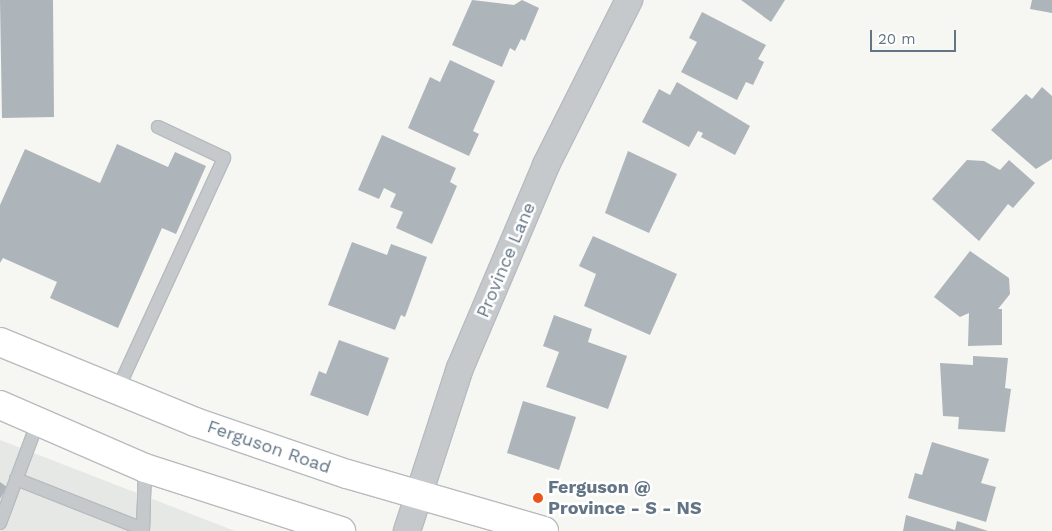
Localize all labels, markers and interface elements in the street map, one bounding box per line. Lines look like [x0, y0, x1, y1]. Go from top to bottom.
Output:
scale bar [872, 20, 958, 52]
text: 20 m [878, 30, 916, 48]
street label: Province Lane [472, 199, 540, 321]
street label: Ferguson Road [204, 416, 334, 478]
place label: Ferguson @ Province - S - NS [548, 477, 702, 520]
marker: Ferguson @ Province - S - NS [532, 492, 544, 504]

